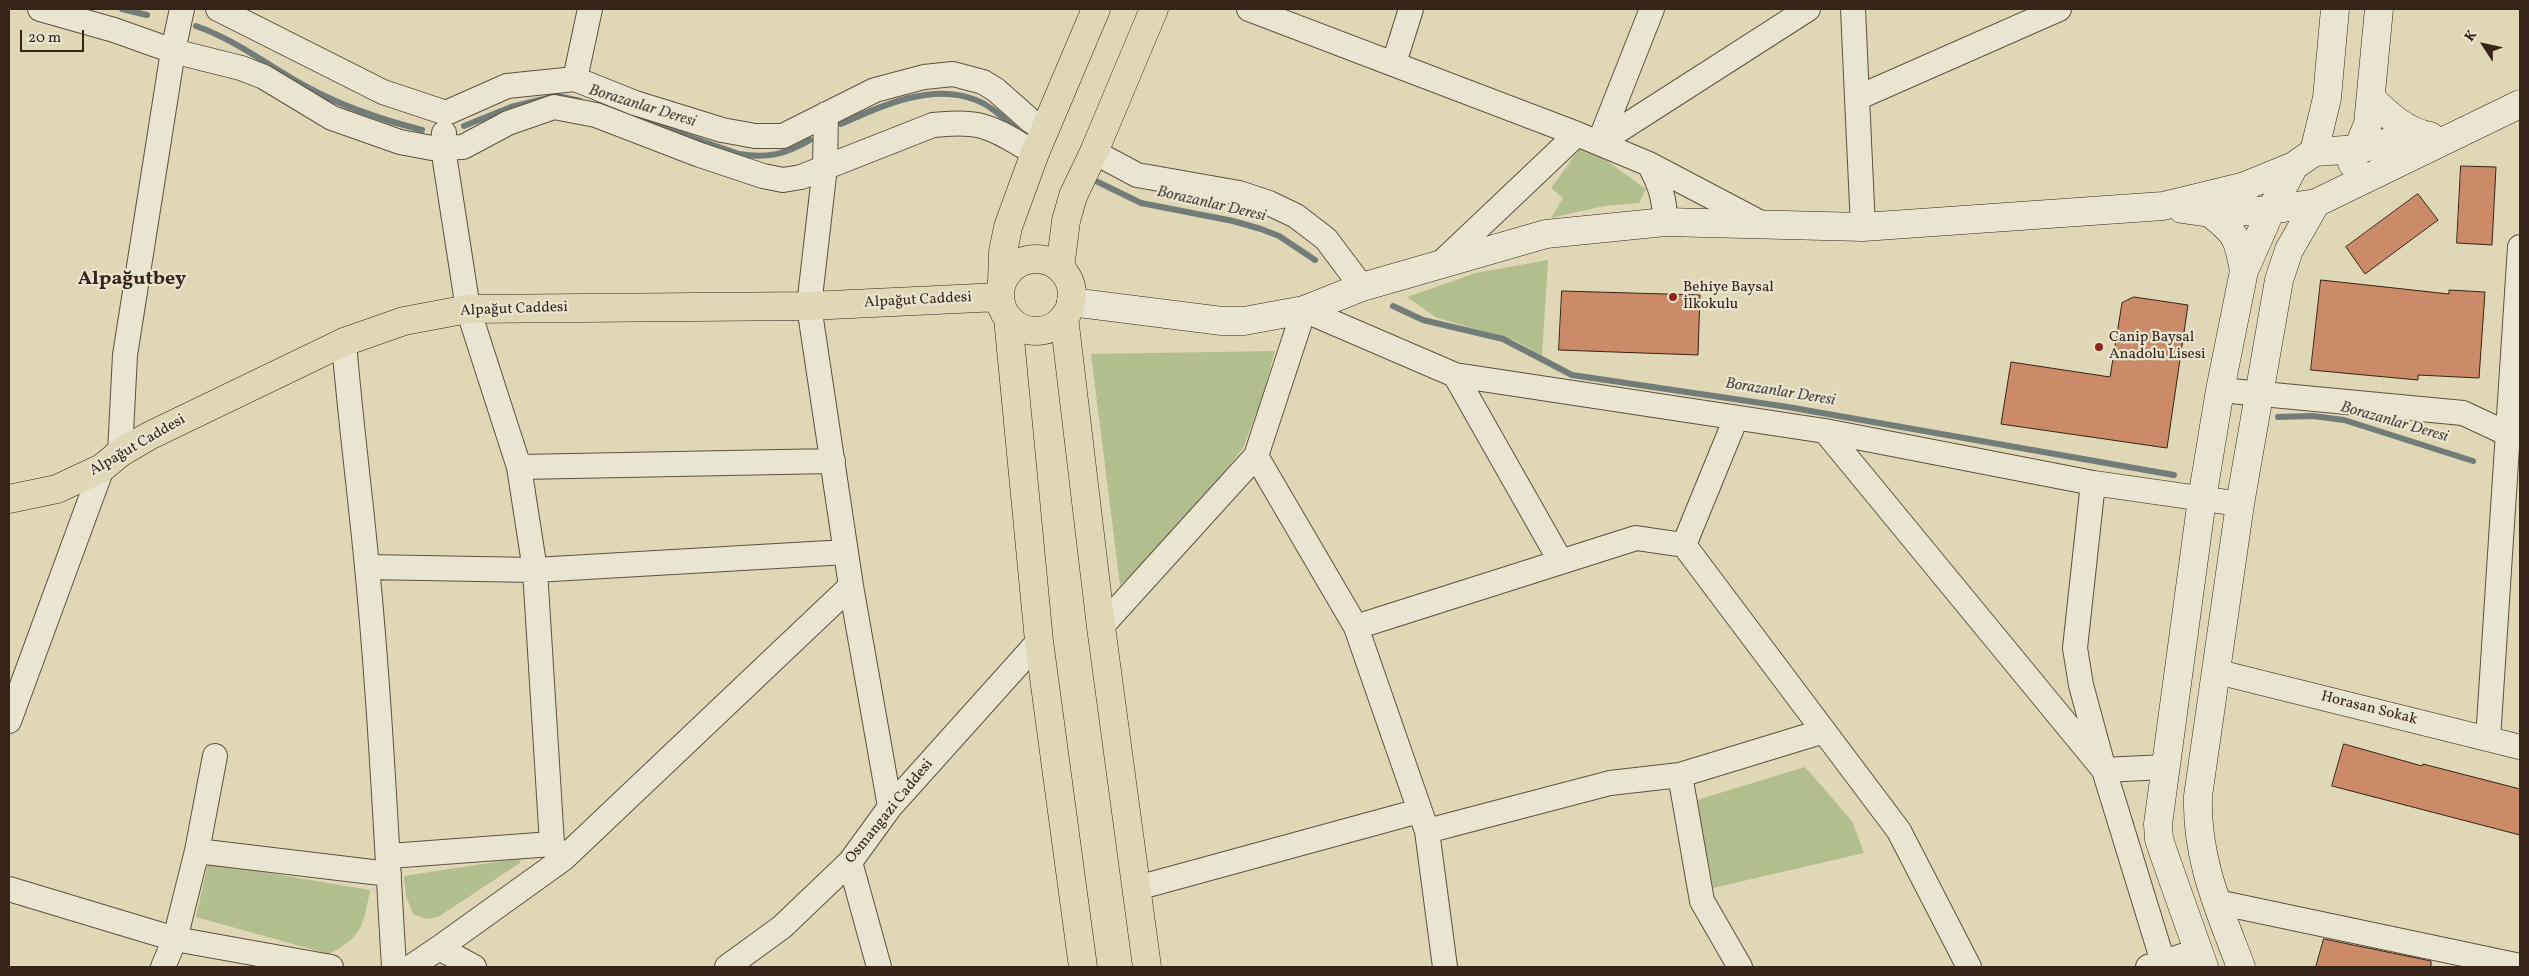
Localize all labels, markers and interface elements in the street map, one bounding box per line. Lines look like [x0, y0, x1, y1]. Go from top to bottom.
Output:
scale bar [22, 20, 86, 52]
north arrow [2459, 20, 2509, 70]
text: K [2461, 27, 2482, 46]
text: 20 m [28, 28, 61, 49]
water label: Borazanlar Deresi [586, 82, 698, 132]
water label: Borazanlar Deresi [1155, 183, 1267, 227]
district label: Alpağutbey [78, 268, 186, 292]
place label: Behiye Baysal İlkokulu [1683, 279, 1774, 314]
street label: Alpağut Caddesi [864, 289, 972, 313]
marker: Behiye Baysal İlkokulu [1667, 291, 1679, 303]
street label: Alpağut Caddesi [460, 299, 568, 321]
place label: Canip Baysal Anadolu Lisesi [2109, 329, 2206, 364]
marker: Canip Baysal Anadolu Lisesi [2093, 341, 2105, 353]
water label: Borazanlar Deresi [1724, 375, 1836, 411]
water label: Borazanlar Deresi [2338, 398, 2450, 448]
street label: Alpağut Caddesi [87, 411, 189, 481]
street label: Horasan Sokak [2319, 688, 2419, 730]
street label: Osmangazi Caddesi [842, 756, 938, 868]

